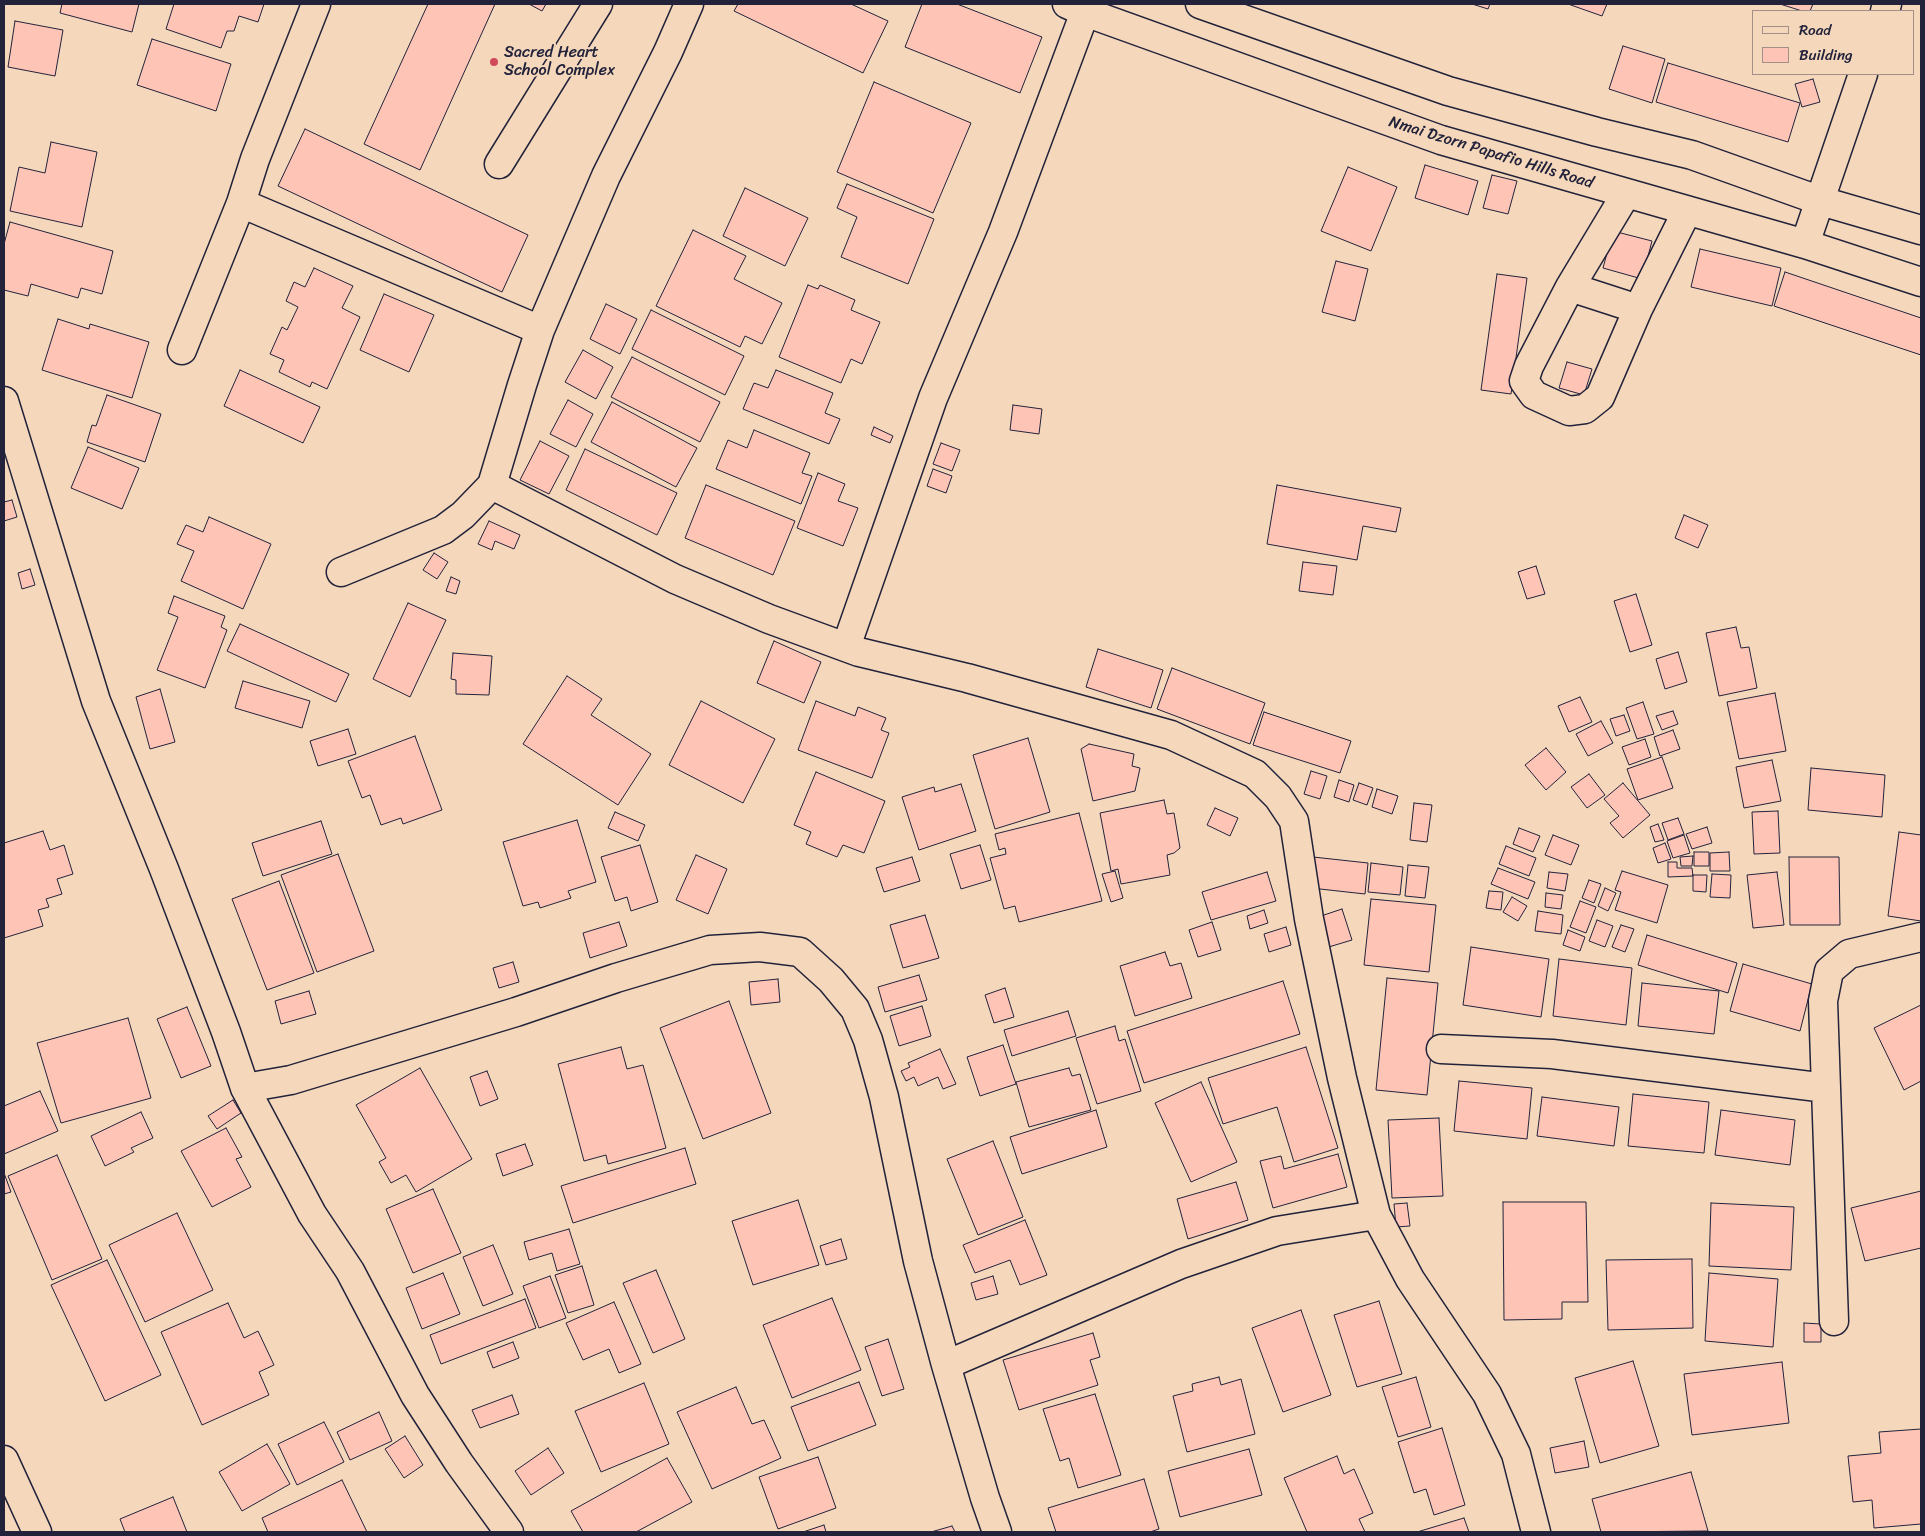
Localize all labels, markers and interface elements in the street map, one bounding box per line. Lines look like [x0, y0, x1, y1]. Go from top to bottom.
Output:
legend [1752, 10, 1915, 75]
text: Road [1799, 17, 1831, 43]
text: Building [1799, 42, 1853, 68]
place label: Sacred Heart School Complex [504, 43, 615, 81]
marker: Sacred Heart School Complex [488, 56, 500, 68]
street label: Nmai Dzorn Papafio Hills Road [1386, 113, 1596, 193]

